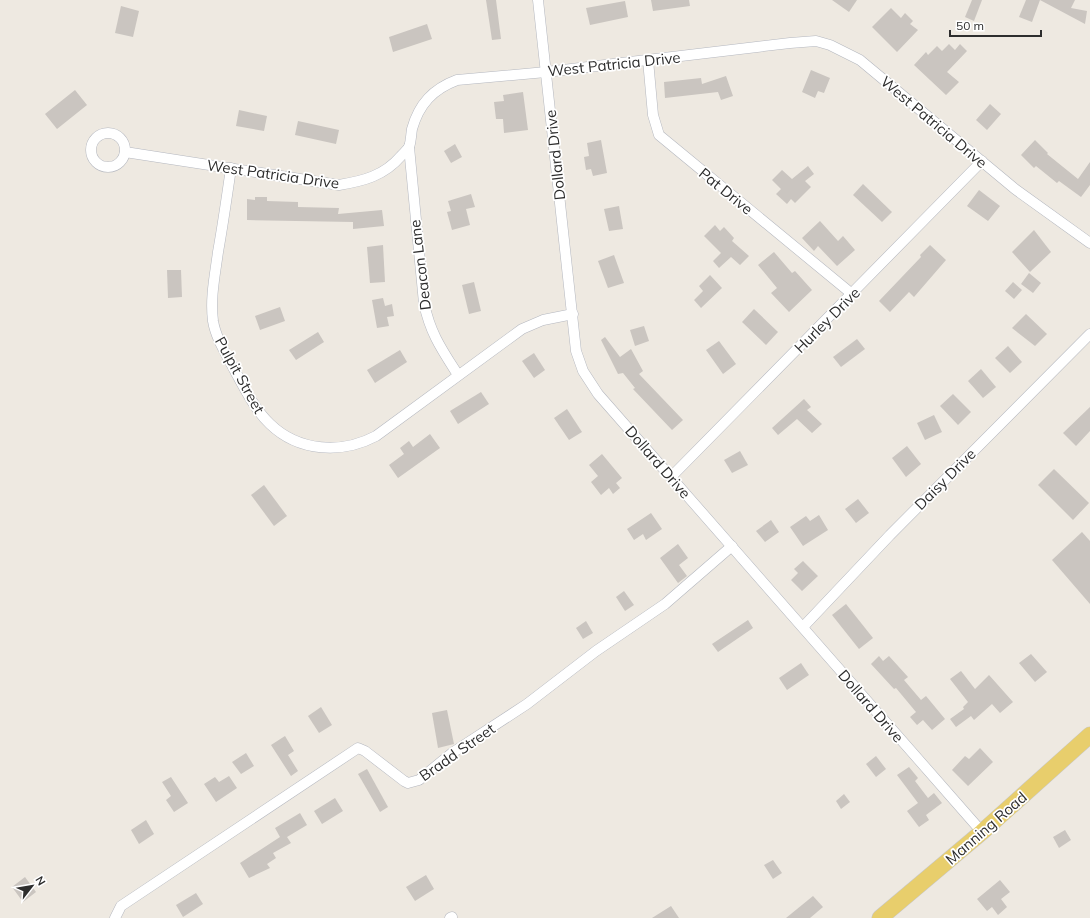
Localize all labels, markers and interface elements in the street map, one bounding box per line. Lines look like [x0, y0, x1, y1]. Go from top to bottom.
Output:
scale bar [950, 12, 1041, 38]
text: 50 m [956, 18, 984, 33]
street label: West Patricia Drive [547, 48, 681, 80]
street label: West Patricia Drive [877, 72, 991, 172]
street label: Dollard Drive [541, 109, 569, 201]
street label: West Patricia Drive [206, 155, 340, 193]
street label: Pat Drive [695, 164, 757, 218]
street label: Deacon Lane [405, 219, 435, 311]
street label: Hurley Drive [790, 283, 864, 357]
street label: Pulpit Street [211, 333, 269, 417]
street label: Dollard Drive [621, 422, 695, 502]
street label: Daisy Drive [910, 444, 980, 514]
street label: Dollard Drive [834, 666, 908, 746]
street label: Bradd Street [416, 719, 498, 785]
street label: Manning Road [941, 788, 1031, 868]
north arrow [12, 866, 52, 906]
text: N [32, 874, 49, 888]

